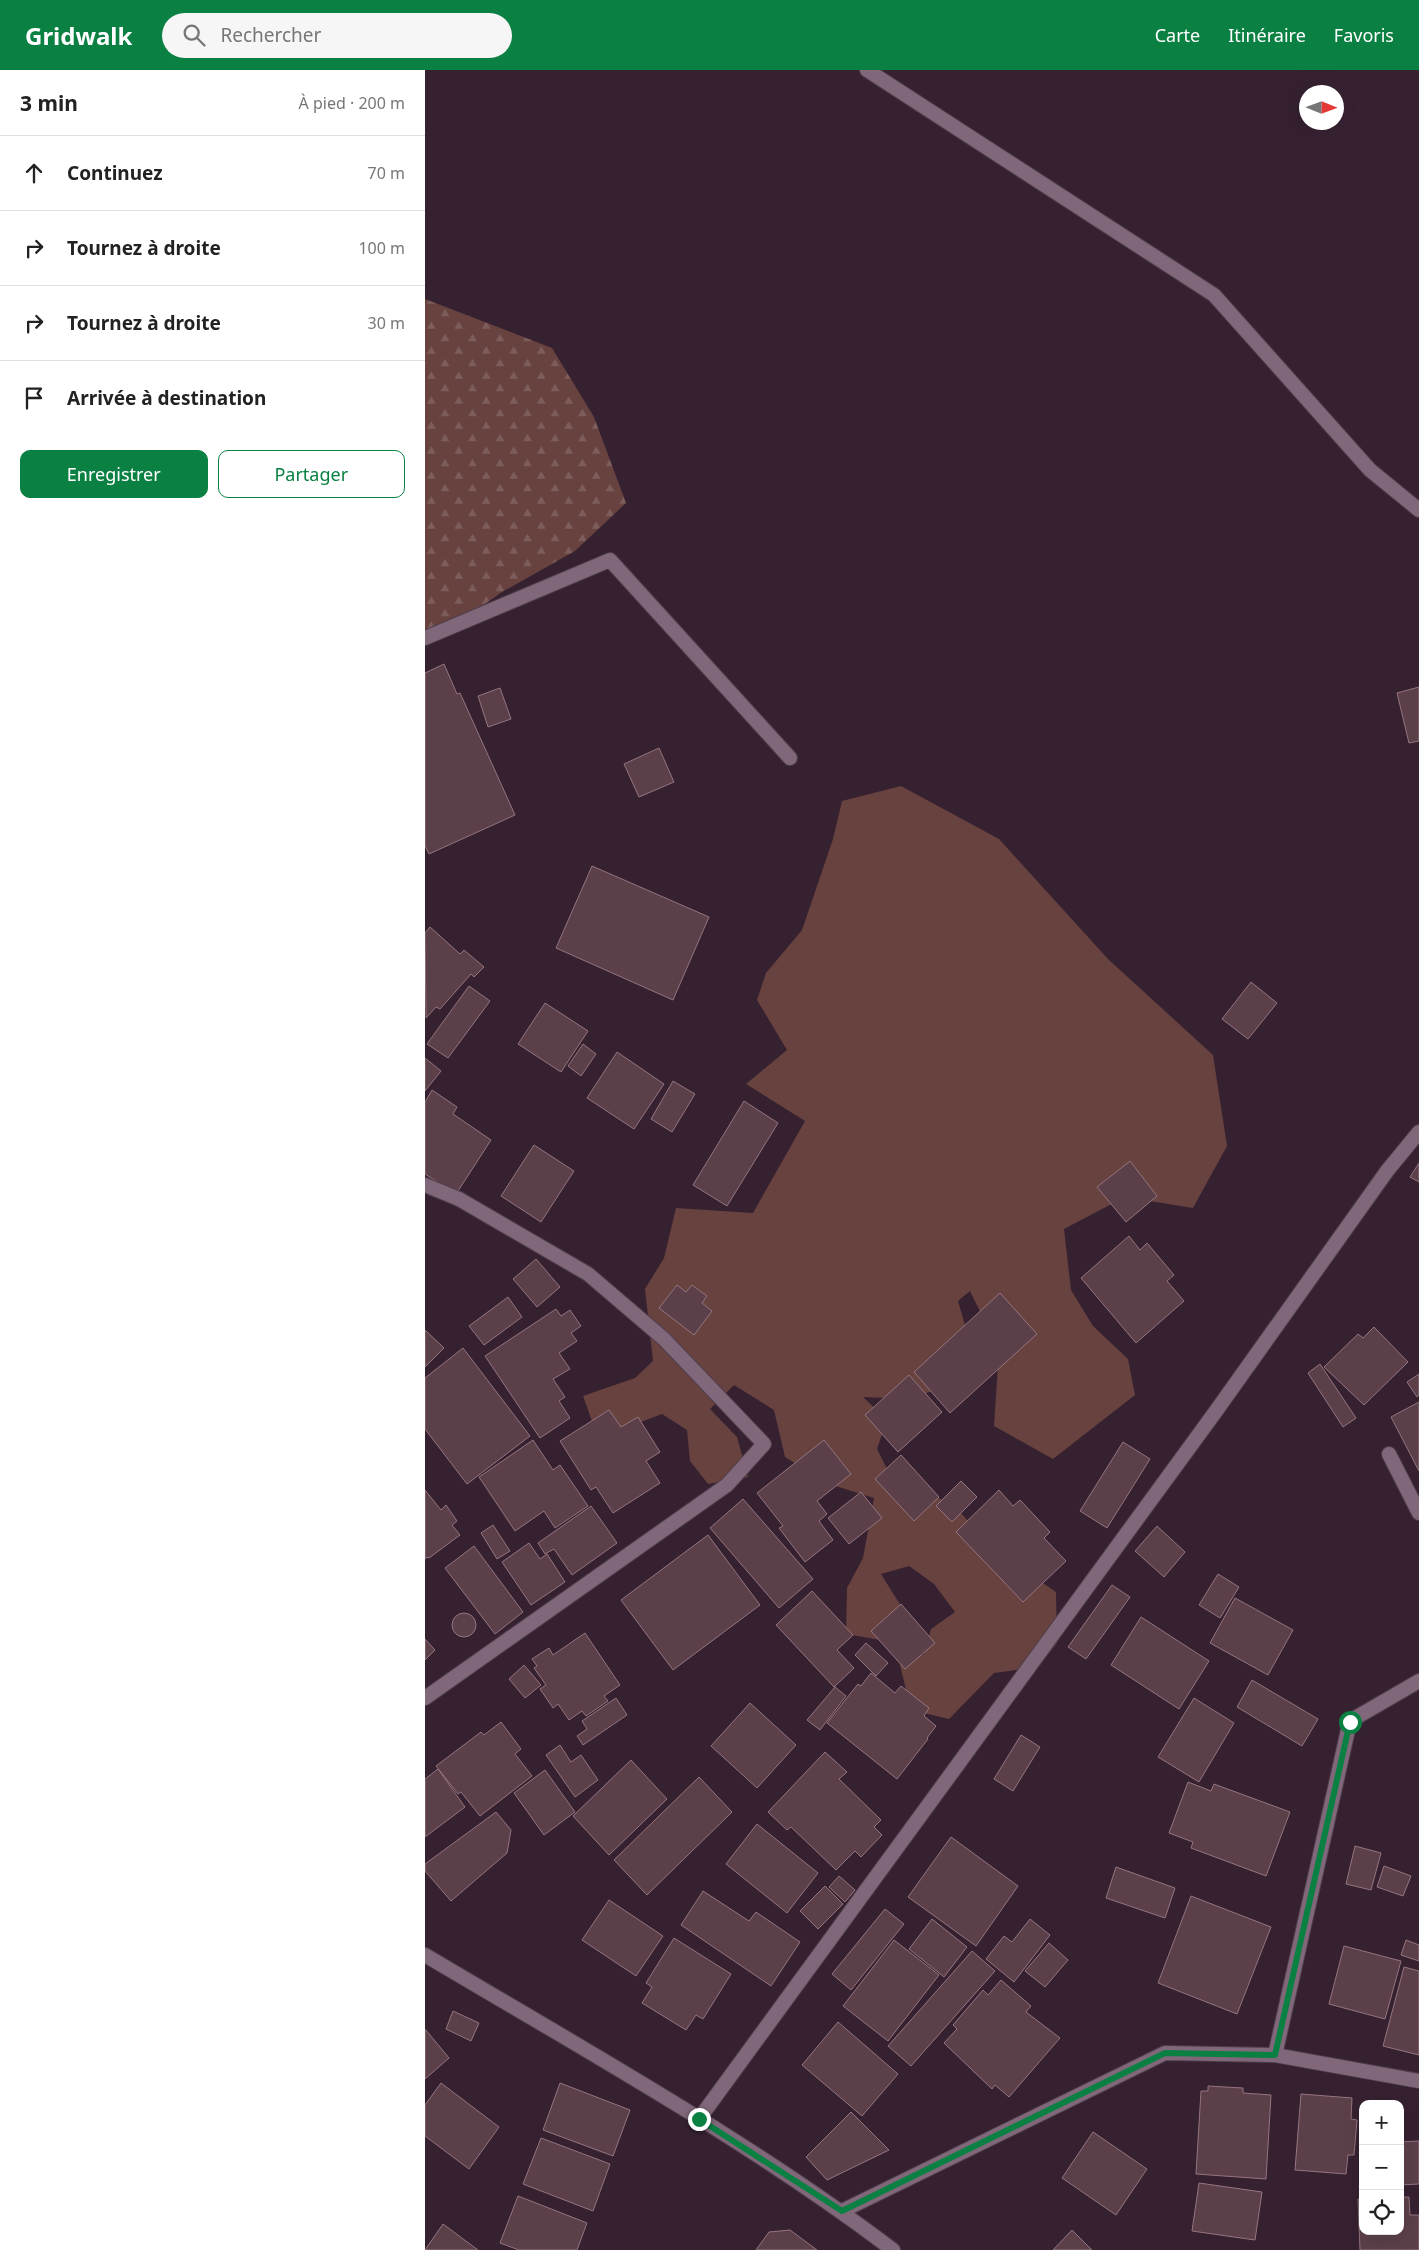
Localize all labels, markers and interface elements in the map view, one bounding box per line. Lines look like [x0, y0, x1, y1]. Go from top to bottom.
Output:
search box [162, 13, 512, 58]
text: Gridwalk [25, 19, 132, 52]
icon: search [180, 21, 208, 49]
text: Rechercher [220, 22, 321, 48]
text: Carte [1155, 23, 1200, 47]
text: Itinéraire [1228, 23, 1306, 47]
text: Favoris [1334, 23, 1394, 47]
north arrow [1299, 85, 1344, 130]
text: 3 min [20, 89, 78, 117]
text: À pied · 200 m [299, 92, 405, 114]
icon: ahead [20, 159, 48, 187]
text: Continuez [67, 160, 163, 186]
text: 70 m [368, 162, 405, 184]
icon: right [20, 234, 48, 262]
text: Tournez à droite [67, 235, 221, 261]
text: 100 m [358, 237, 405, 259]
icon: right [20, 309, 48, 337]
text: Tournez à droite [67, 310, 221, 336]
text: 30 m [368, 312, 405, 334]
icon: arrive [20, 384, 48, 412]
text: Arrivée à destination [67, 385, 266, 411]
button: Enregistrer [20, 450, 208, 498]
button: Partager [218, 450, 405, 498]
route start [1339, 1711, 1362, 1734]
map controls [1359, 2100, 1404, 2235]
button: + [1359, 2100, 1404, 2145]
route end [688, 2108, 711, 2131]
button: − [1359, 2145, 1404, 2190]
button: locate [1359, 2190, 1404, 2235]

